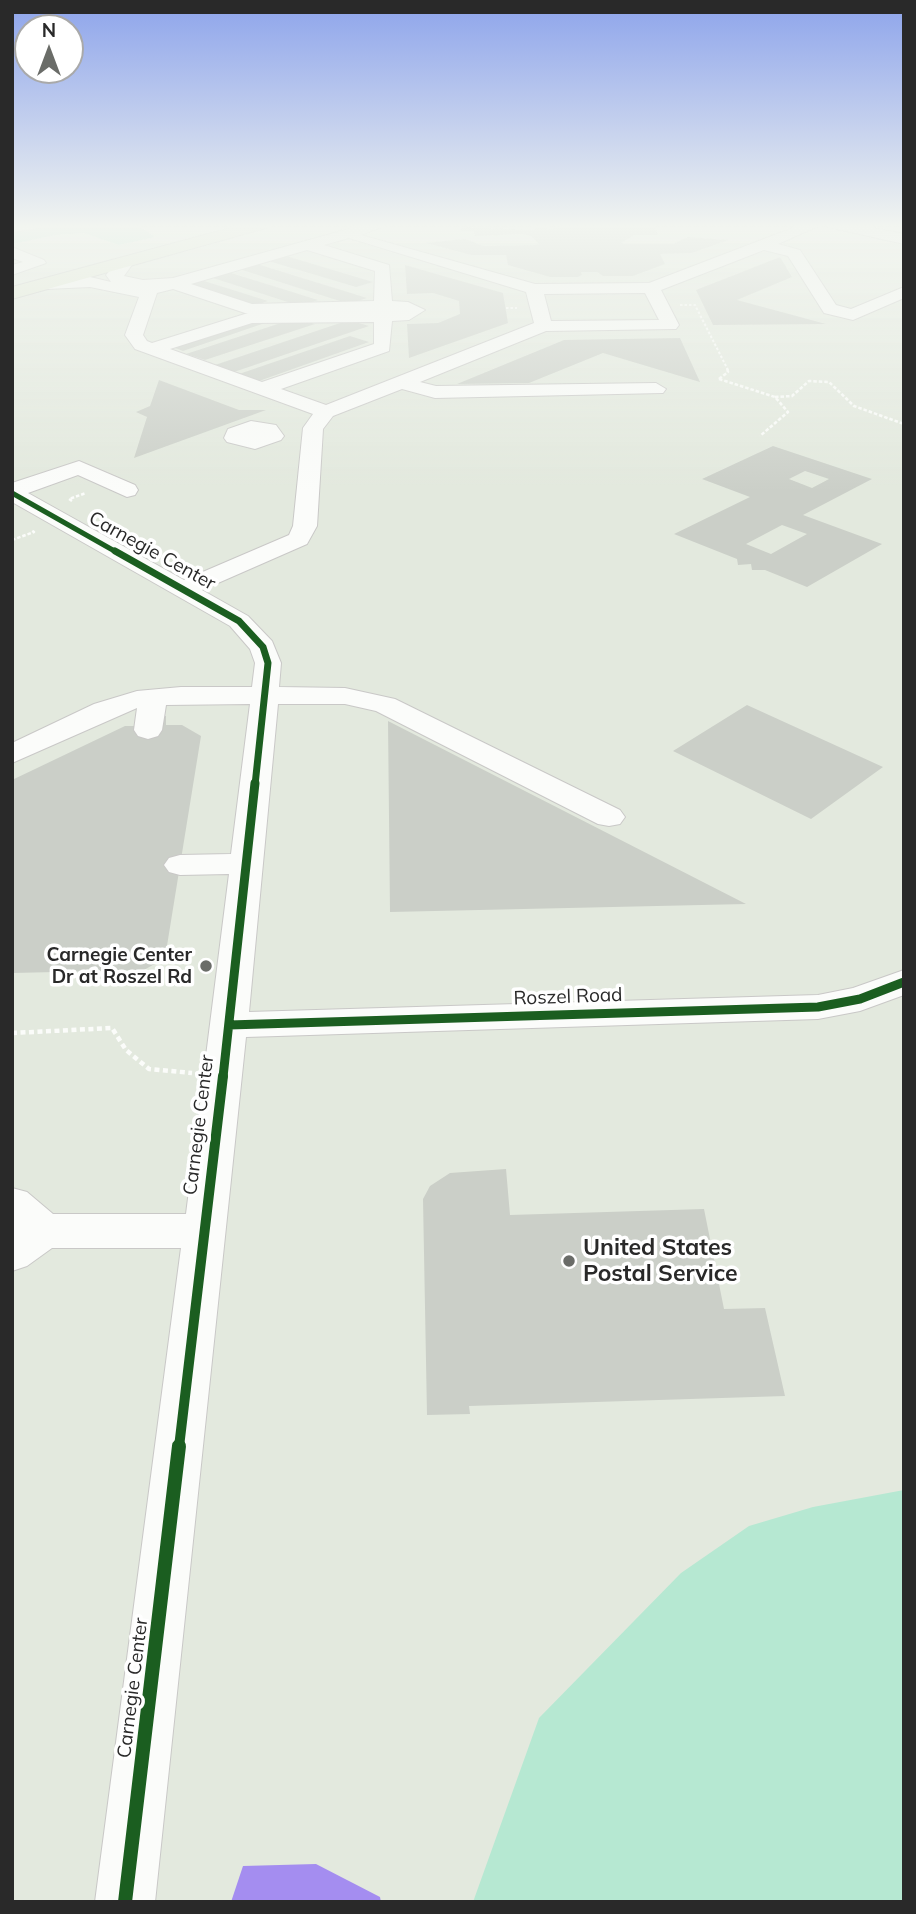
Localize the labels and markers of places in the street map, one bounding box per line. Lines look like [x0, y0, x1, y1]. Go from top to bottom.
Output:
place label: Carnegie Center Dr at Roszel Rd [47, 944, 192, 988]
marker: Carnegie Center Dr at Roszel Rd [198, 958, 214, 974]
place label: United States Postal Service [583, 1234, 738, 1288]
marker: United States Postal Service [561, 1253, 577, 1269]

